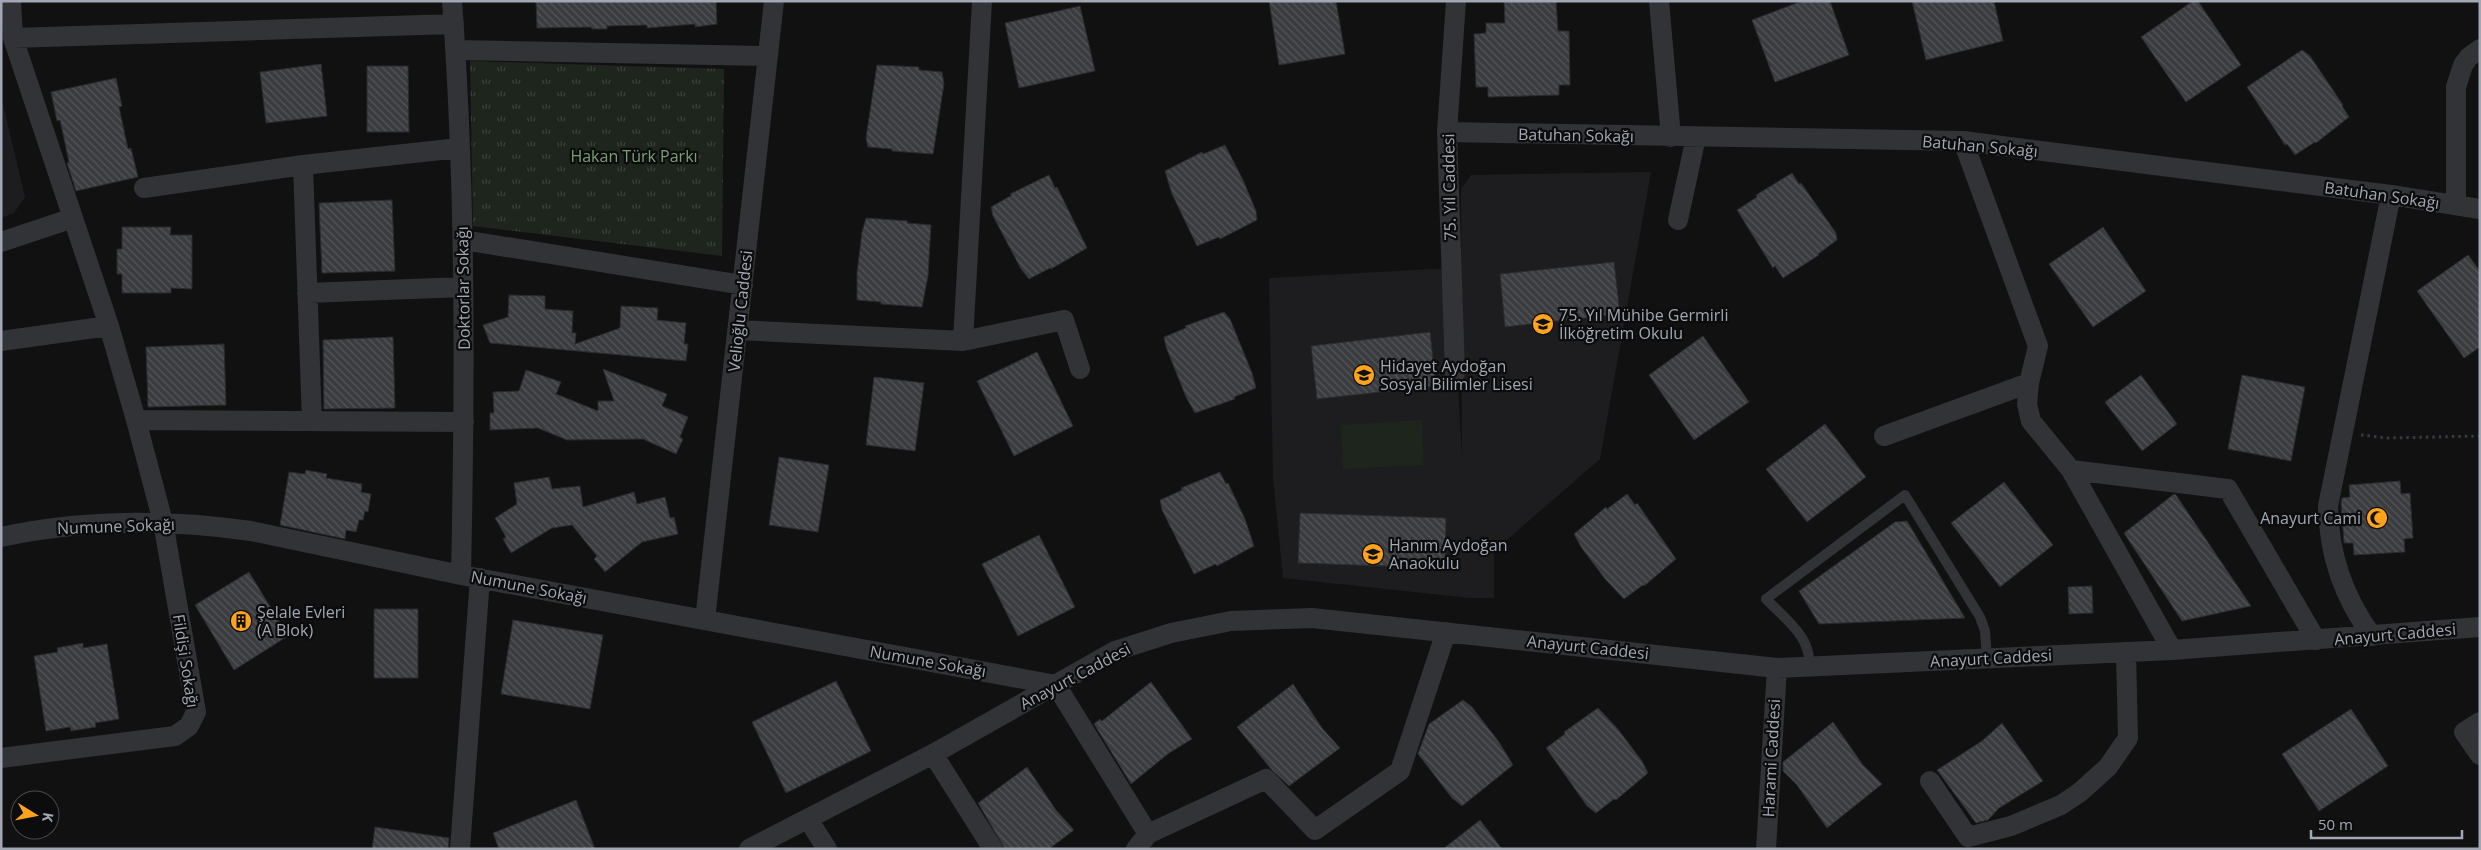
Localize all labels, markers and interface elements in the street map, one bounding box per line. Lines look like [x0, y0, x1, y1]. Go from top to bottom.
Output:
street label: Batuhan Sokağı [1518, 123, 1634, 147]
street label: Batuhan Sokağı [1921, 130, 2039, 162]
street label: 75. Yıl Caddesi [1437, 133, 1461, 241]
park label: Hakan Türk Parkı [570, 145, 698, 167]
street label: Batuhan Sokağı [2323, 176, 2441, 214]
street label: Doktorlar Sokağı [451, 226, 475, 350]
street label: Velioğlu Caddesi [723, 249, 757, 373]
place label: 75. Yıl Mühibe Germirli İlköğretim Okulu [1559, 304, 1728, 344]
school or university icon: 75. Yıl Mühibe Germirli İlköğretim Okulu [1531, 312, 1555, 336]
place label: Hidayet Aydoğan Sosyal Bilimler Lisesi [1380, 355, 1533, 395]
school or university icon: Hidayet Aydoğan Sosyal Bilimler Lisesi [1352, 363, 1376, 387]
mosque icon: Anayurt Cami [2365, 506, 2389, 530]
place label: Anayurt Cami [2260, 507, 2361, 529]
street label: Numune Sokağı [57, 513, 175, 539]
place label: Hanım Aydoğan Anaokulu [1389, 534, 1507, 574]
school or university icon: Hanım Aydoğan Anaokulu [1361, 542, 1385, 566]
street label: Numune Sokağı [469, 565, 589, 609]
place label: Şelale Evleri (A Blok) [257, 601, 345, 641]
building icon: Şelale Evleri (A Blok) [229, 609, 253, 633]
street label: Fildişi Sokağı [168, 613, 204, 709]
street label: Anayurt Caddesi [2333, 618, 2457, 650]
street label: Anayurt Caddesi [1526, 630, 1650, 664]
street label: Anayurt Caddesi [1016, 638, 1134, 714]
street label: Numune Sokağı [868, 640, 988, 682]
street label: Anayurt Caddesi [1929, 644, 2053, 672]
street label: Harami Caddesi [1757, 698, 1785, 818]
north arrow [10, 790, 60, 840]
scale bar [2311, 808, 2462, 840]
text: K [38, 811, 58, 824]
text: 50 m [2318, 814, 2353, 834]

